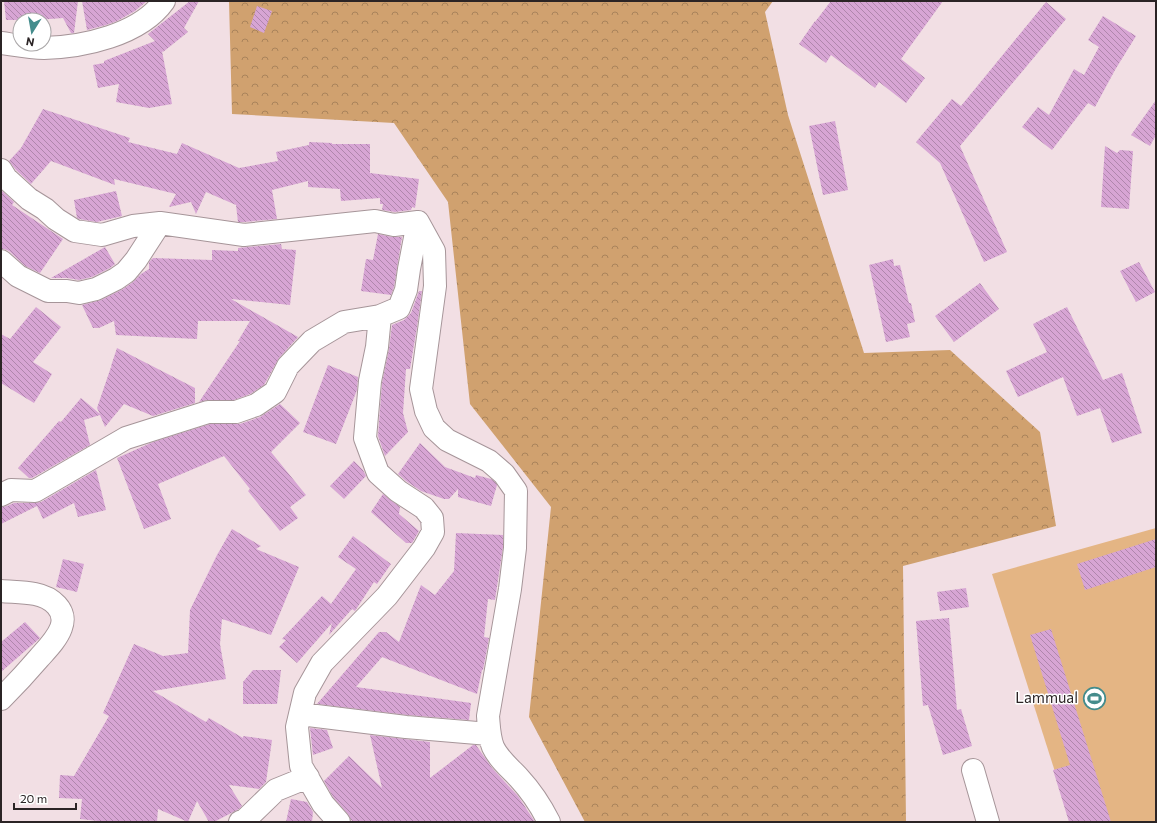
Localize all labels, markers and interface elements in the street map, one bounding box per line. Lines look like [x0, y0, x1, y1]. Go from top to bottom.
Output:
north arrow [12, 12, 52, 52]
text: N [25, 35, 35, 49]
sports icon: Lammual [1081, 685, 1107, 711]
place label: Lammual [1015, 688, 1078, 706]
scale bar [14, 785, 76, 811]
text: 20 m [20, 791, 47, 805]

